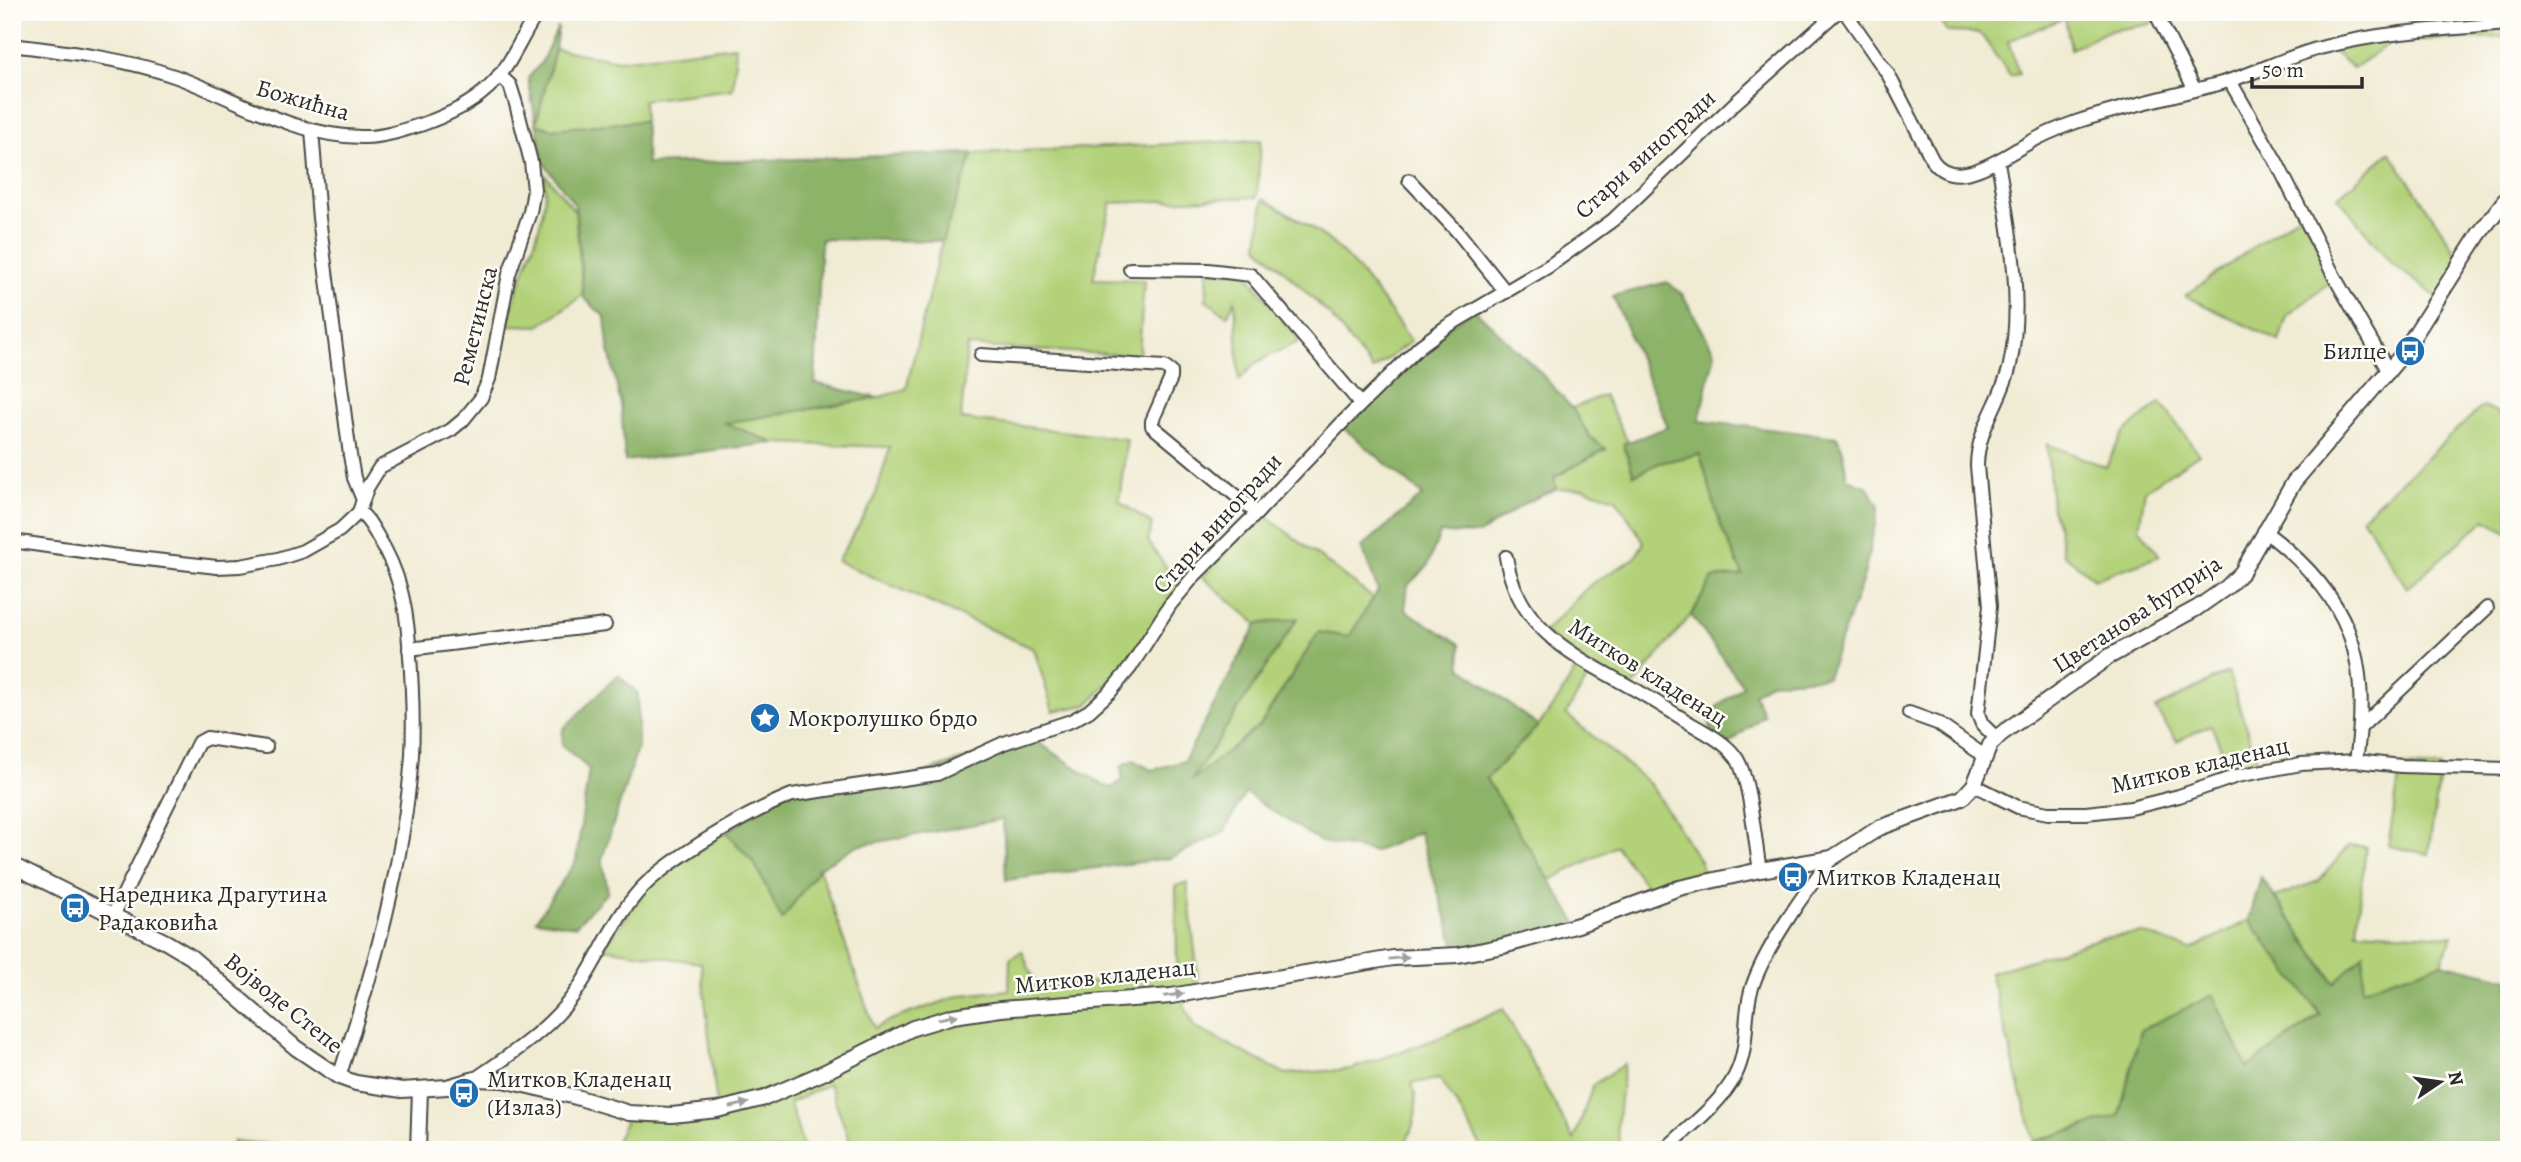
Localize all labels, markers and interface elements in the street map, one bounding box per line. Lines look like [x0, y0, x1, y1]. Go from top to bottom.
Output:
scale bar [2252, 46, 2362, 90]
text: 50 m [2262, 56, 2304, 84]
street label: Божићна [252, 71, 354, 129]
street label: Стари виногради [1568, 82, 1722, 226]
street label: Реметинска [445, 263, 505, 389]
bus stop icon: Билце [2393, 334, 2427, 368]
place label: Билце [2322, 335, 2387, 367]
street label: Стари виногради [1145, 446, 1289, 600]
street label: Цветанова ћуприја [2046, 547, 2228, 681]
street label: Митков кладенац [1563, 610, 1733, 734]
place icon: Мокролушко брдо [748, 701, 782, 735]
place label: Мокролушко брдо [788, 702, 978, 734]
street label: Митков кладенац [2108, 729, 2292, 801]
bus stop icon: Митков Кладенац [1776, 860, 1810, 894]
place label: Митков Кладенац [1816, 861, 2001, 893]
place label: Наредника Драгутина Радаковића [98, 878, 328, 938]
bus stop icon: Наредника Драгутина Радаковића [58, 891, 92, 925]
street label: Војводе Степе [218, 945, 350, 1061]
street label: Митков кладенац [1013, 951, 1197, 1001]
one-way arrow [1388, 952, 1410, 963]
one-way arrow [1163, 989, 1185, 1000]
one-way arrow [937, 1012, 959, 1023]
north arrow [2406, 1046, 2476, 1116]
place label: Митков Кладенац (Излаз) [487, 1063, 672, 1123]
text: N [2441, 1069, 2470, 1088]
bus stop icon: Митков Кладенац (Излаз) [447, 1076, 481, 1110]
one-way arrow [728, 1099, 750, 1110]

